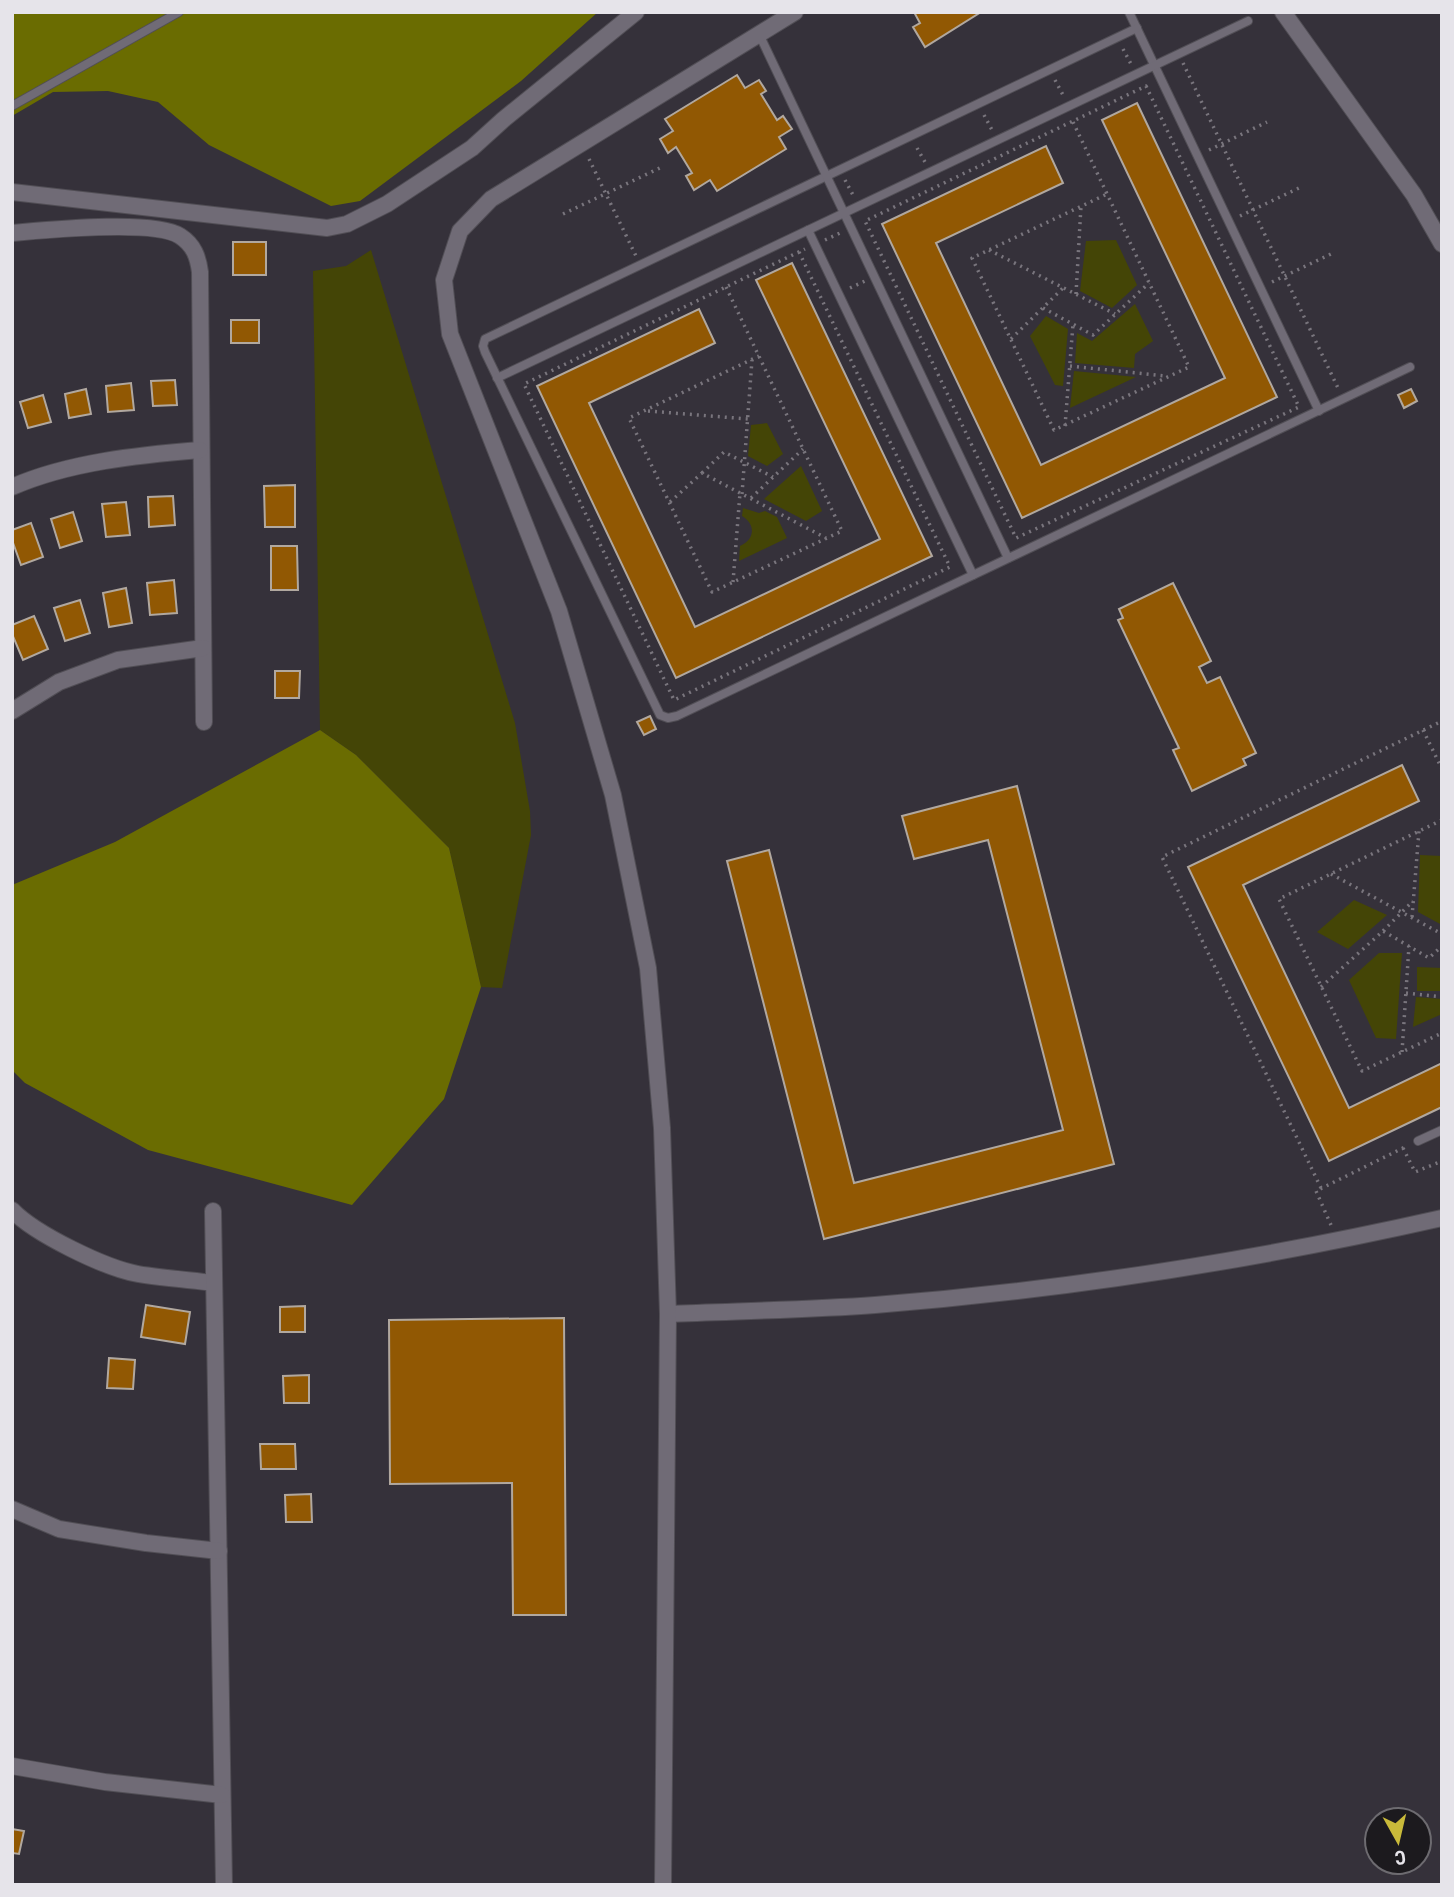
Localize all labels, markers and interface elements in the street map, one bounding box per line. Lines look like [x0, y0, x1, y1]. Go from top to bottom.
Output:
north arrow [1363, 1806, 1433, 1876]
text: С [1393, 1845, 1407, 1870]

